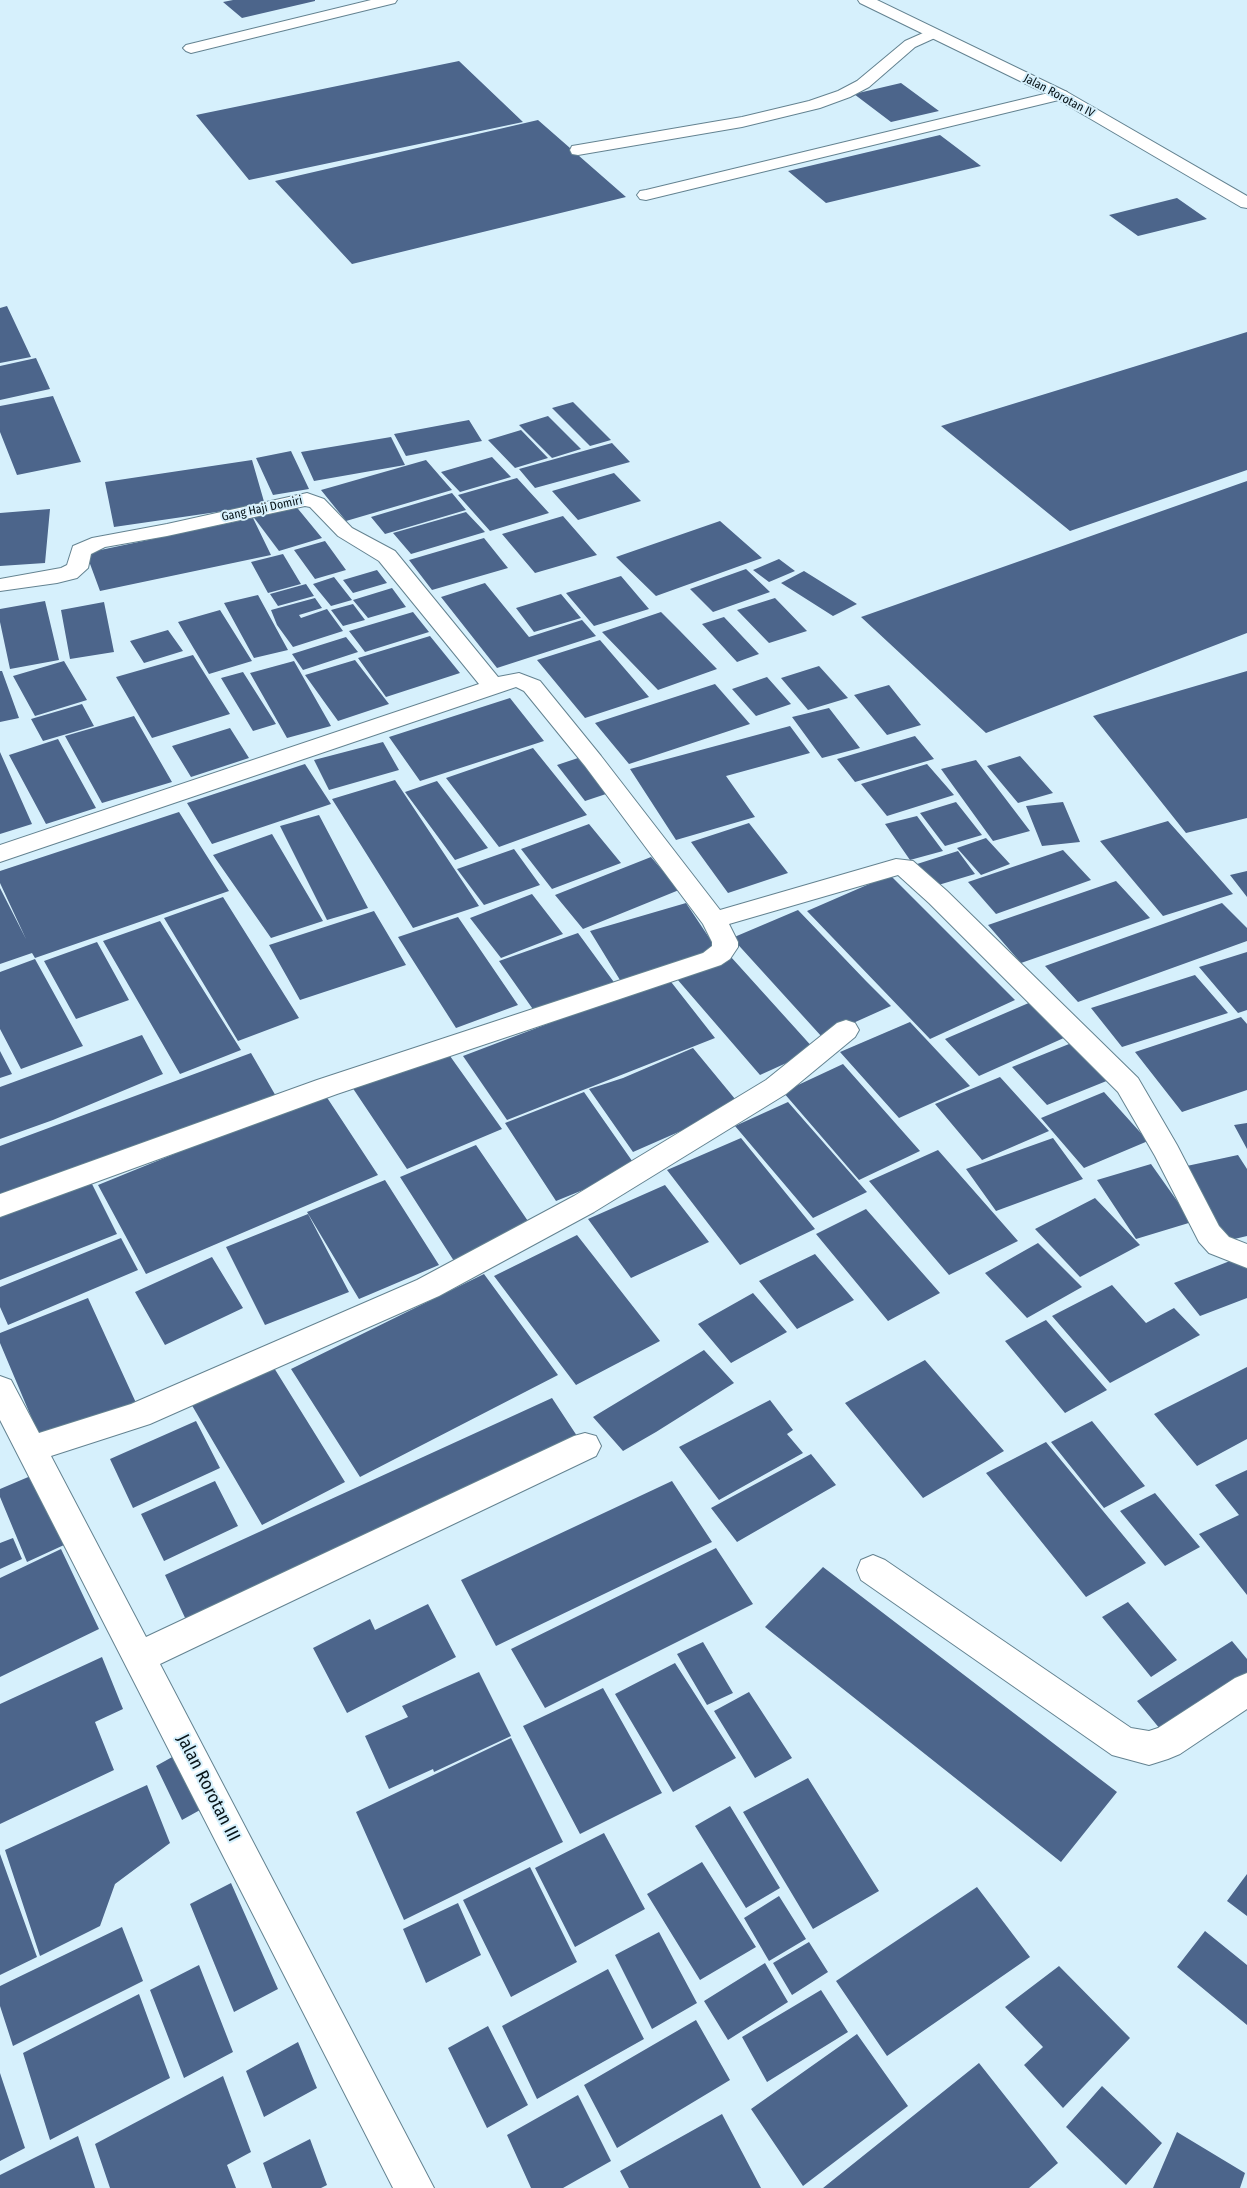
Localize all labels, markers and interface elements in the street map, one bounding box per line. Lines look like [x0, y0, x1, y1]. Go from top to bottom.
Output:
street label: Jalan Rorotan IV [1021, 71, 1097, 121]
street label: Gang Haji Domiri [220, 493, 304, 525]
street label: Jalan Rorotan III [172, 1731, 244, 1845]

